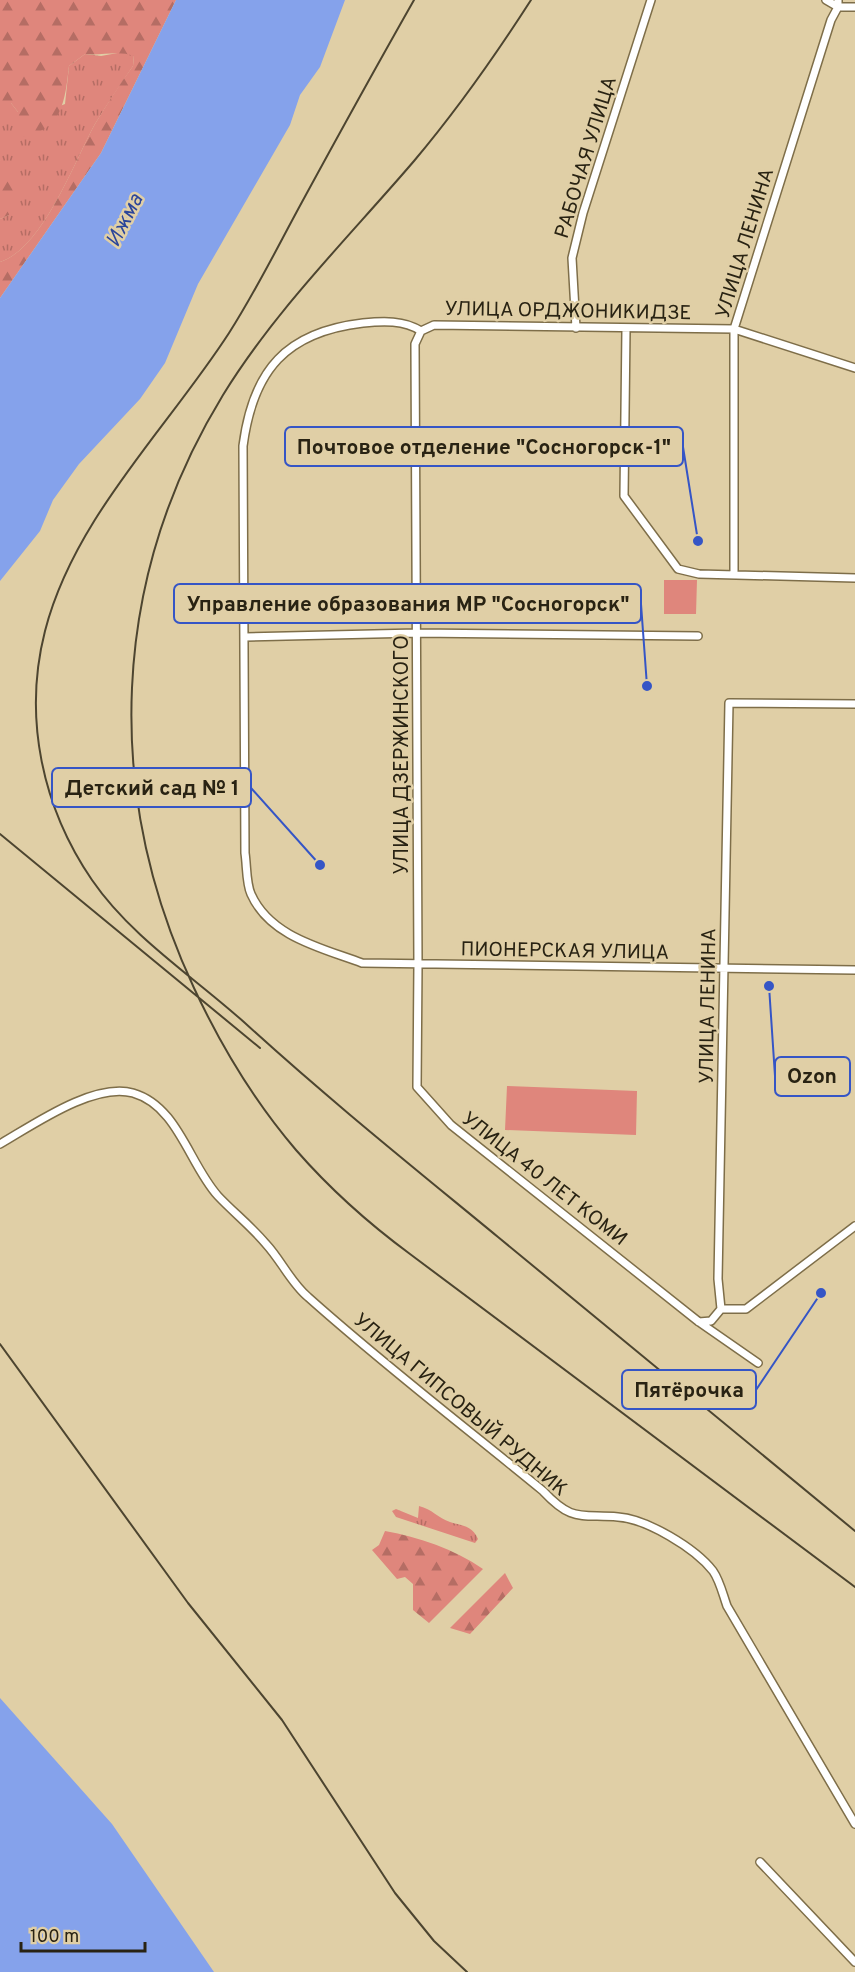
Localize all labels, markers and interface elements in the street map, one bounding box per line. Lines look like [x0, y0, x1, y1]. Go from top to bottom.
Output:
street label: РАБОЧАЯ УЛИЦА [550, 73, 624, 242]
street label: УЛИЦА ЛЕНИНА [711, 165, 781, 322]
water label: Ижма [100, 189, 150, 252]
street label: УЛИЦА ОРДЖОНИКИДЗЕ [444, 297, 692, 327]
callout: Почтовое отделение "Сосногорск-1" [285, 427, 683, 466]
text: Почтовое отделение "Сосногорск-1" [297, 435, 671, 462]
callout: Управление образования МР "Сосногорск" [174, 584, 641, 623]
text: Управление образования МР "Сосногорск" [186, 592, 630, 619]
street label: УЛИЦА ДЗЕРЖИНСКОГО [390, 635, 416, 875]
callout: Детский сад № 1 [52, 768, 251, 807]
text: Детский сад № 1 [65, 776, 240, 803]
street label: УЛИЦА ЛЕНИНА [695, 928, 723, 1084]
street label: ПИОНЕРСКАЯ УЛИЦА [460, 937, 669, 967]
callout: Ozon [775, 1057, 850, 1096]
text: Ozon [787, 1064, 837, 1091]
street label: УЛИЦА 40 ЛЕТ КОМИ [456, 1107, 632, 1252]
street label: УЛИЦА ГИПСОВЫЙ РУДНИК [347, 1307, 573, 1503]
callout: Пятёрочка [622, 1370, 756, 1409]
text: Пятёрочка [634, 1378, 744, 1405]
scale bar [21, 1915, 146, 1953]
text: 100 m [30, 1926, 79, 1949]

